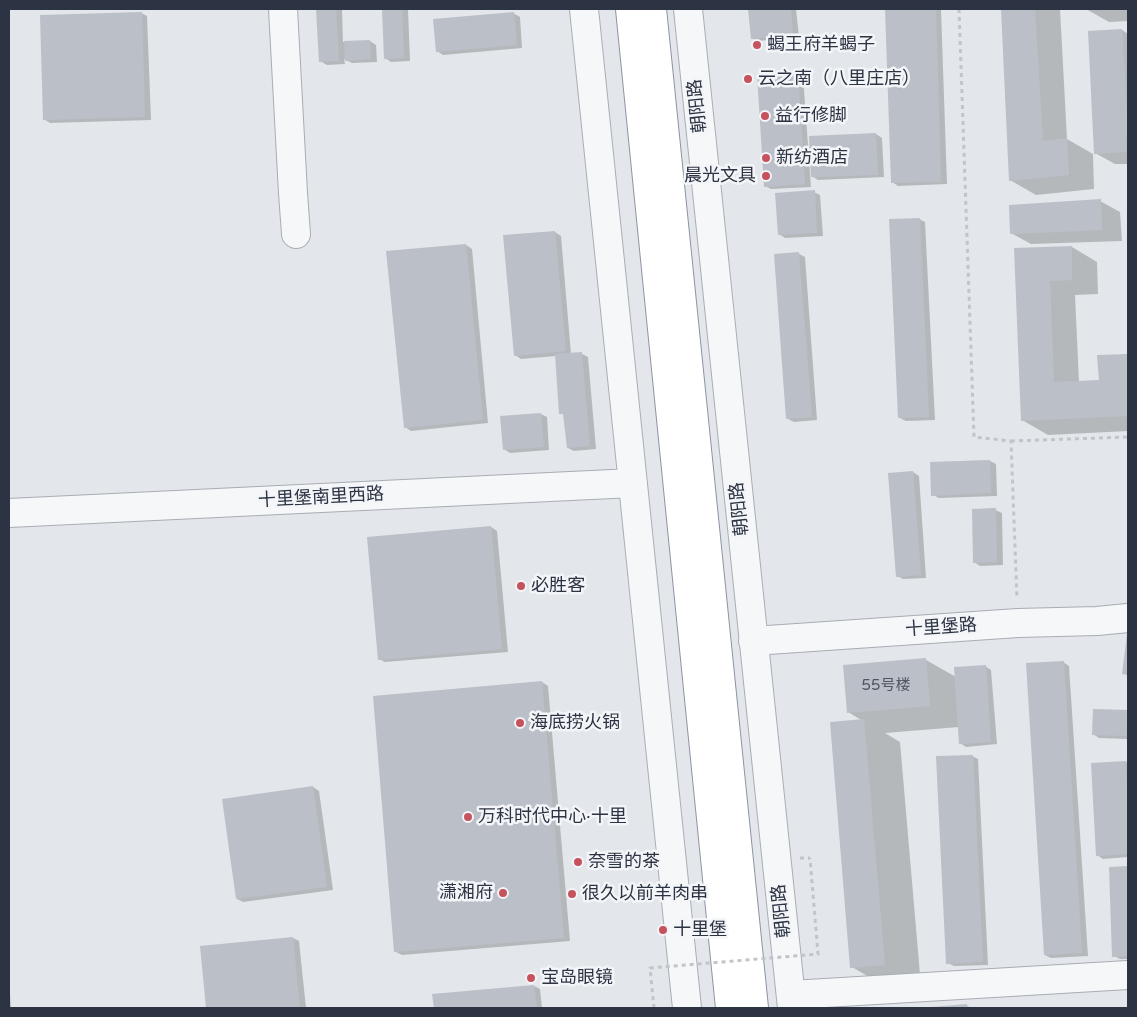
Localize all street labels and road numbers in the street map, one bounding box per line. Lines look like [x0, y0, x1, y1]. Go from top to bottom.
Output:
street label: 朝阳路 [684, 78, 712, 134]
street label: 朝阳路 [726, 481, 754, 537]
street label: 十里堡南里西路 [258, 484, 384, 512]
street label: 十里堡路 [904, 615, 978, 641]
street label: 朝阳路 [768, 883, 796, 939]

